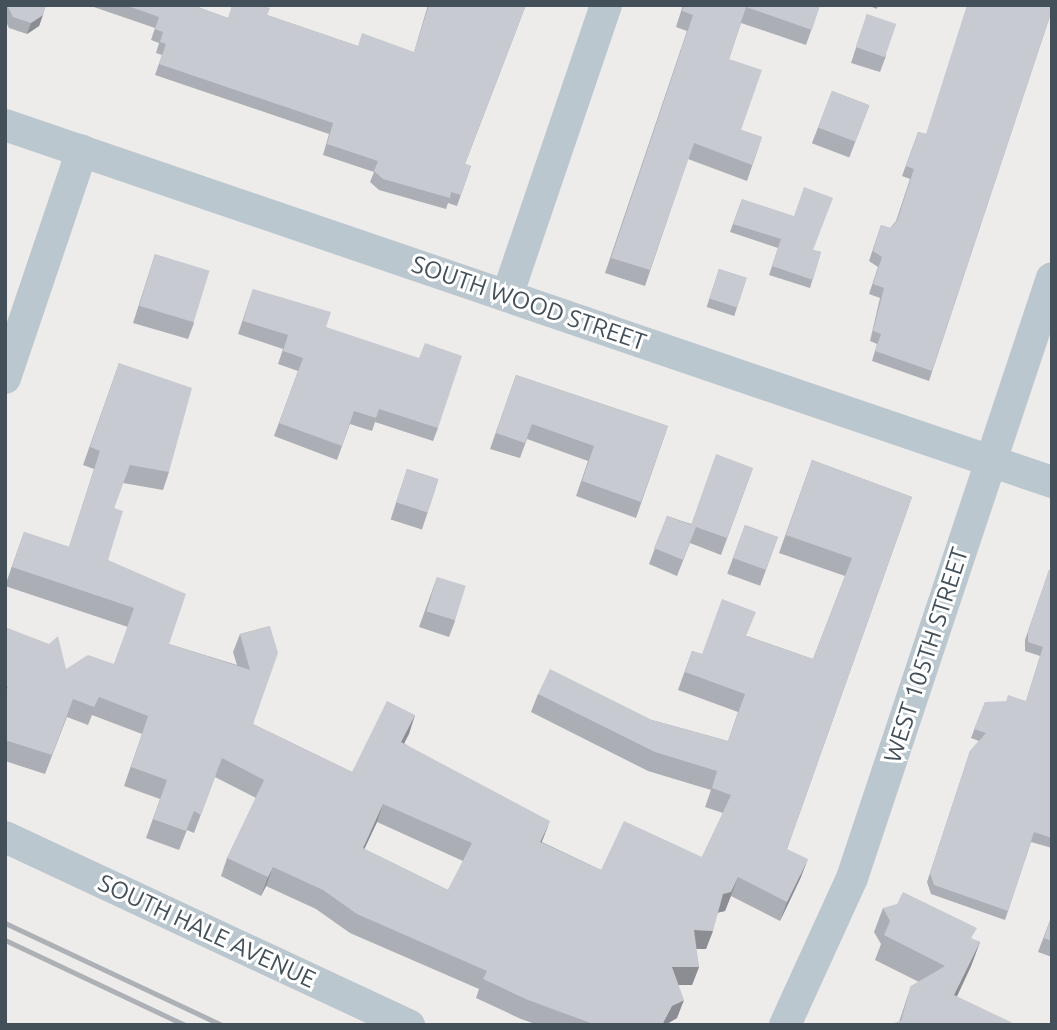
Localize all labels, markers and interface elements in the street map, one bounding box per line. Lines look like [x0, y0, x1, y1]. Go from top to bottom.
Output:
street label: SOUTH WOOD STREET [408, 249, 650, 357]
street label: WEST 105TH STREET [878, 544, 974, 766]
street label: SOUTH HALE AVENUE [94, 868, 320, 994]

